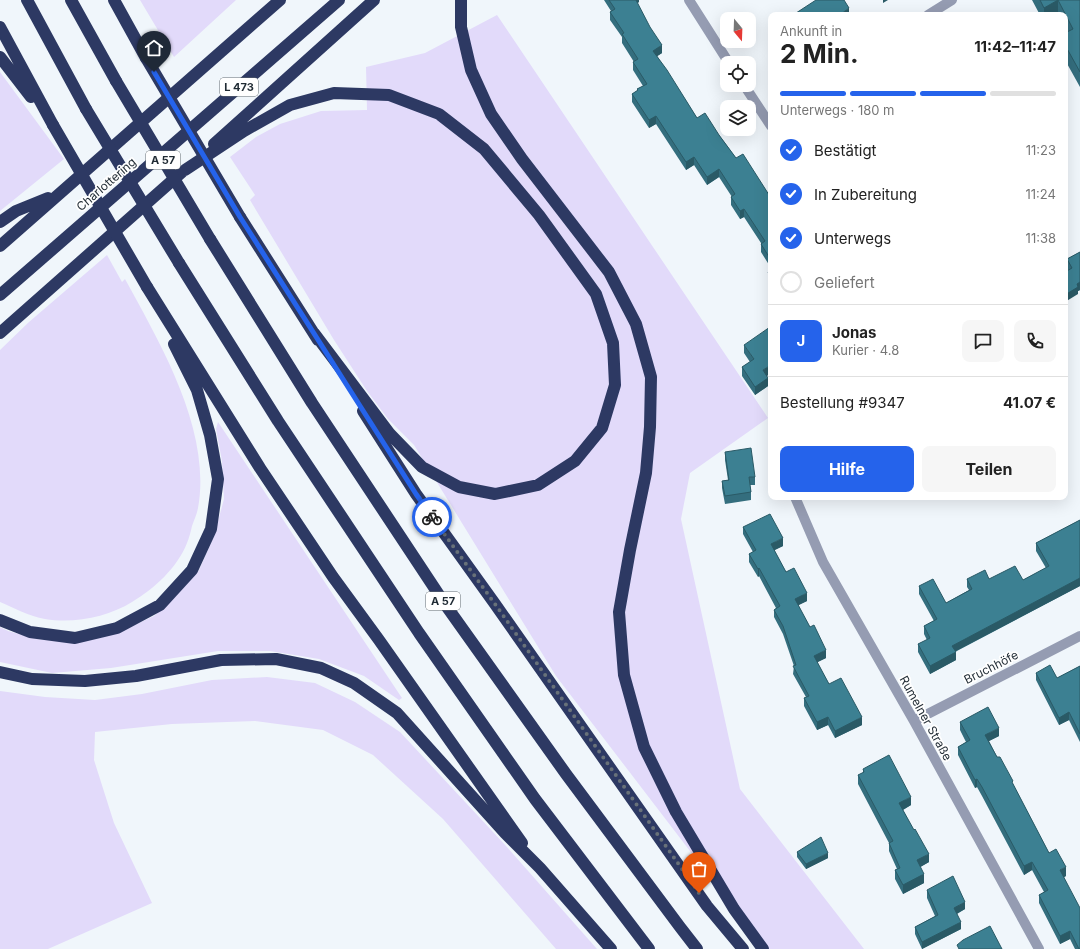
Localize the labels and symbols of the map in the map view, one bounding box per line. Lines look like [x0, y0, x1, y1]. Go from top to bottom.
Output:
north arrow [720, 12, 756, 48]
pin [137, 31, 171, 72]
road number: L 473 [220, 78, 258, 96]
road number: A 57 [146, 151, 180, 169]
street label: Charlottering [73, 154, 139, 214]
courier [412, 497, 452, 537]
road number: A 57 [426, 592, 460, 610]
street label: Bruchhöfe [961, 647, 1021, 687]
street label: Rumelner Straße [897, 673, 955, 763]
pin [682, 852, 716, 893]

